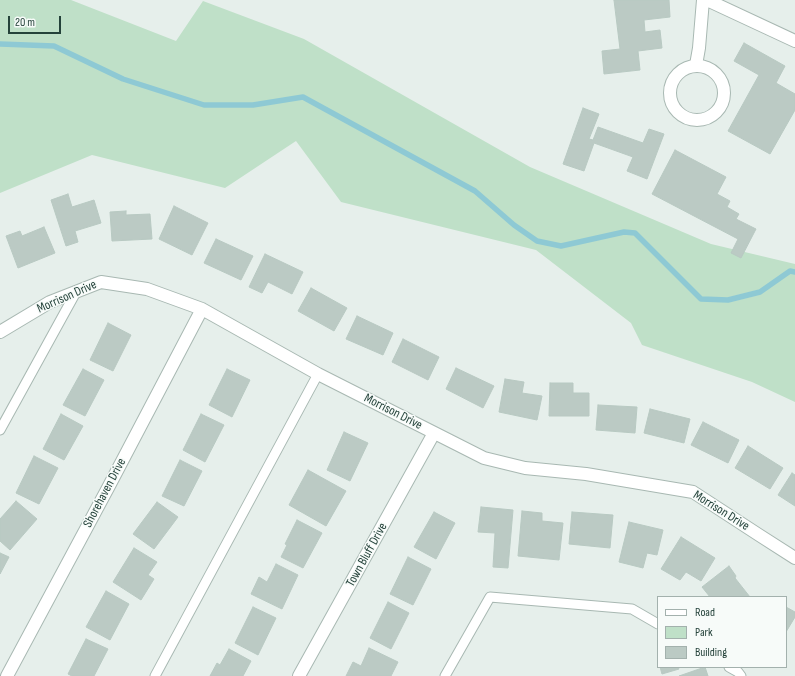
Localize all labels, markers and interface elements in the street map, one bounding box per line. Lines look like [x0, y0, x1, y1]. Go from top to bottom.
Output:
scale bar [10, 8, 63, 34]
text: 20 m [15, 15, 35, 30]
street label: Morrison Drive [35, 277, 99, 317]
street label: Morrison Drive [361, 391, 425, 433]
street label: Shorehaven Drive [80, 456, 130, 530]
street label: Morrison Drive [690, 488, 752, 534]
street label: Town Bluff Drive [343, 520, 391, 590]
legend [657, 596, 787, 668]
text: Road [695, 605, 715, 620]
text: Park [695, 625, 713, 640]
text: Building [695, 645, 727, 660]

